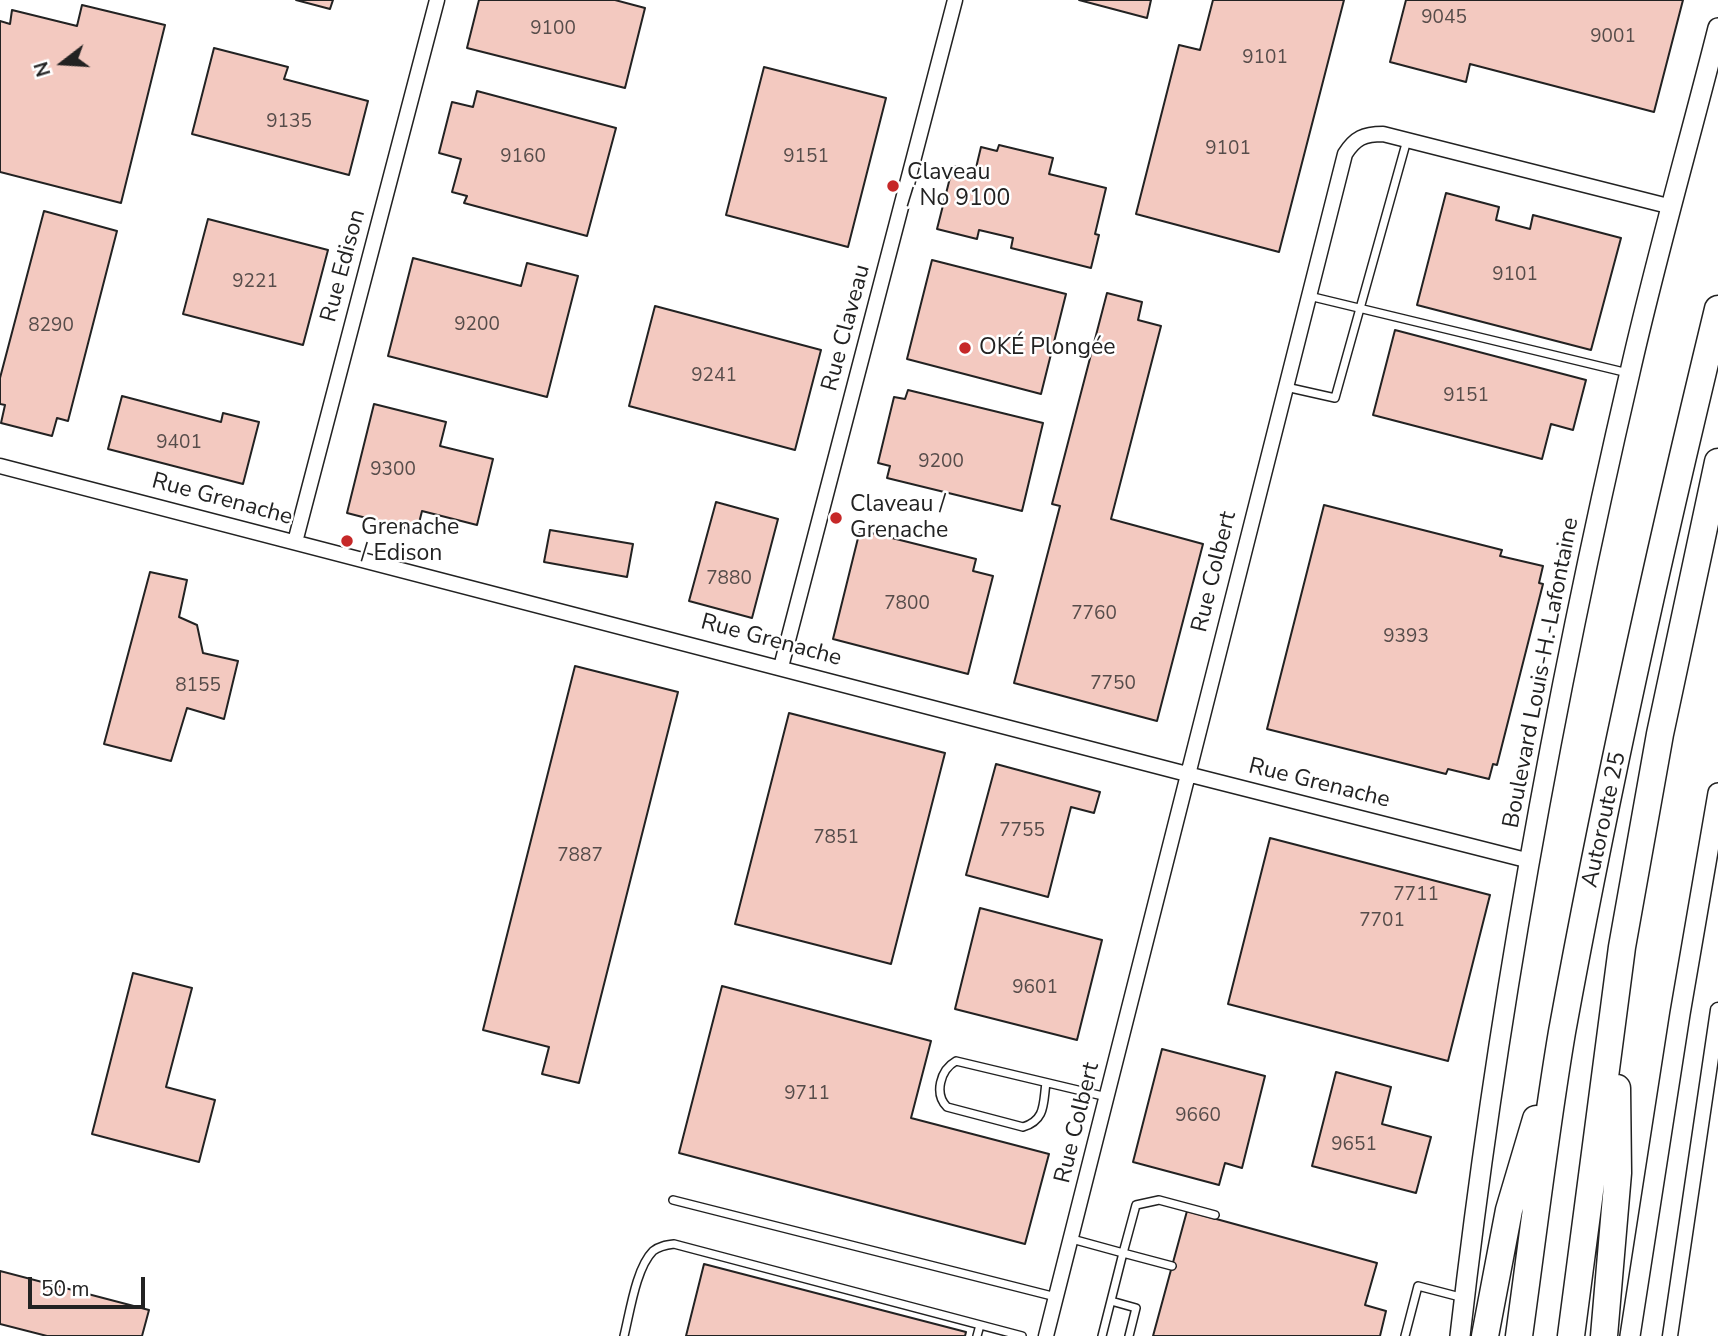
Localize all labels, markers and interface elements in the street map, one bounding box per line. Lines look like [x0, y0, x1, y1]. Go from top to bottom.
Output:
house number: 9045 [1421, 7, 1467, 29]
house number: 9100 [530, 18, 576, 40]
house number: 9001 [1590, 26, 1636, 48]
north arrow [28, 28, 98, 98]
house number: 9101 [1242, 47, 1288, 69]
text: N [28, 59, 57, 80]
house number: 9135 [266, 111, 312, 133]
house number: 9101 [1205, 138, 1251, 160]
house number: 9160 [500, 146, 546, 168]
house number: 9151 [783, 146, 829, 168]
place label: Claveau / No 9100 [907, 159, 1010, 213]
marker: Claveau / No 9100 [885, 178, 901, 194]
street label: Rue Edison [316, 207, 372, 325]
street label: Rue Claveau [817, 262, 877, 394]
house number: 9101 [1492, 264, 1538, 286]
house number: 9221 [232, 271, 278, 293]
house number: 9200 [454, 314, 500, 336]
house number: 8290 [28, 315, 74, 337]
place label: OKÉ Plongée [979, 334, 1115, 362]
marker: OKÉ Plongée [957, 340, 973, 356]
house number: 9241 [691, 365, 737, 387]
house number: 9151 [1443, 385, 1489, 407]
house number: 9401 [156, 432, 202, 454]
house number: 9200 [918, 451, 964, 473]
house number: 9300 [370, 459, 416, 481]
street label: Rue Grenache [149, 468, 295, 532]
place label: Claveau / Grenache [850, 491, 948, 545]
street label: Rue Colbert [1187, 509, 1243, 635]
marker: Claveau / Grenache [828, 510, 844, 526]
place label: Grenache / Edison [361, 514, 459, 568]
street label: Boulevard Louis-H.-Lafontaine [1498, 515, 1586, 831]
marker: Grenache / Edison [339, 533, 355, 549]
house number: 7880 [706, 568, 752, 590]
house number: 7800 [884, 593, 930, 615]
house number: 7760 [1071, 603, 1117, 625]
street label: Rue Grenache [698, 609, 844, 673]
house number: 9393 [1383, 626, 1429, 648]
house number: 7750 [1090, 673, 1136, 695]
house number: 8155 [175, 675, 221, 697]
street label: Autoroute 25 [1577, 750, 1633, 890]
street label: Rue Grenache [1245, 753, 1393, 815]
house number: 7755 [999, 820, 1045, 842]
house number: 7851 [813, 827, 859, 849]
house number: 7887 [557, 845, 603, 867]
house number: 7711 [1393, 884, 1439, 906]
house number: 7701 [1359, 910, 1405, 932]
house number: 9601 [1012, 977, 1058, 999]
street label: Rue Colbert [1050, 1060, 1106, 1186]
house number: 9711 [784, 1083, 830, 1105]
house number: 9660 [1175, 1105, 1221, 1127]
house number: 9651 [1331, 1134, 1377, 1156]
scale bar [32, 1262, 149, 1306]
text: 50 m [41, 1275, 90, 1303]

